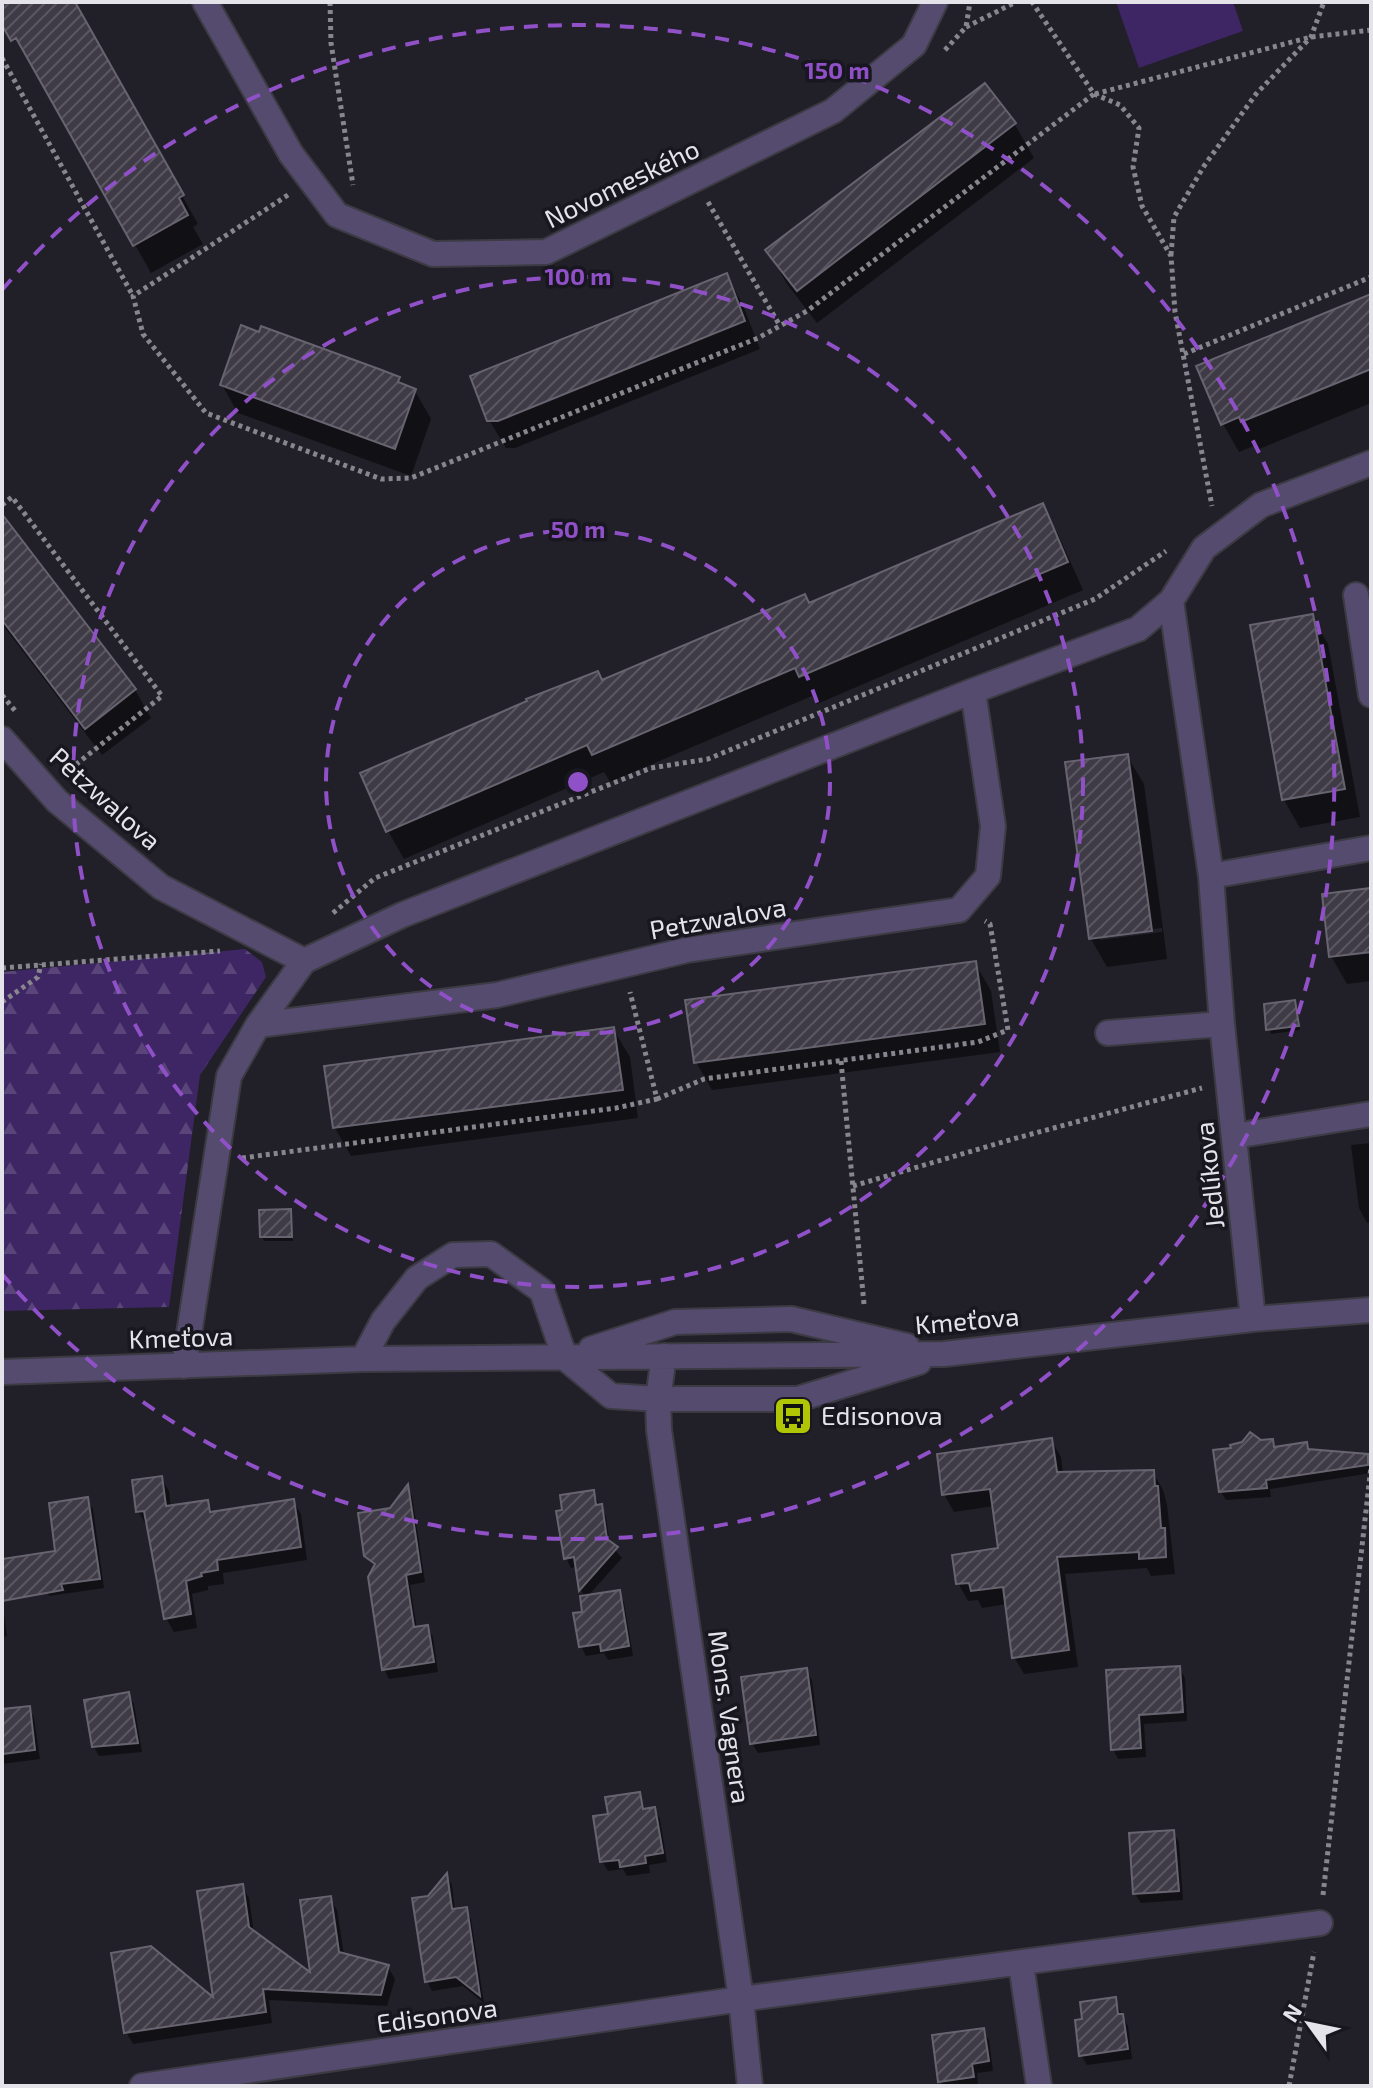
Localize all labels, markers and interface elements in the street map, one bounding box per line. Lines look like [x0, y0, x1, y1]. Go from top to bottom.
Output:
text: 150 m [804, 55, 870, 84]
street label: Novomeského [539, 132, 704, 233]
text: 100 m [545, 261, 611, 290]
text: 50 m [551, 514, 605, 543]
street label: Petzwalova [44, 740, 168, 856]
centre of rings [564, 768, 592, 796]
street label: Petzwalova [647, 890, 788, 945]
street label: Jedlíkova [1187, 1120, 1230, 1230]
street label: Kmeťova [913, 1300, 1020, 1340]
street label: Kmeťova [128, 1319, 234, 1354]
bus stop icon: Edisonova [772, 1395, 814, 1437]
place label: Edisonova [821, 1399, 943, 1430]
street label: Mons. Vagnera [703, 1628, 758, 1805]
north arrow [1269, 1984, 1349, 2064]
street label: Edisonova [374, 1991, 499, 2038]
text: N [1276, 1999, 1307, 2026]

